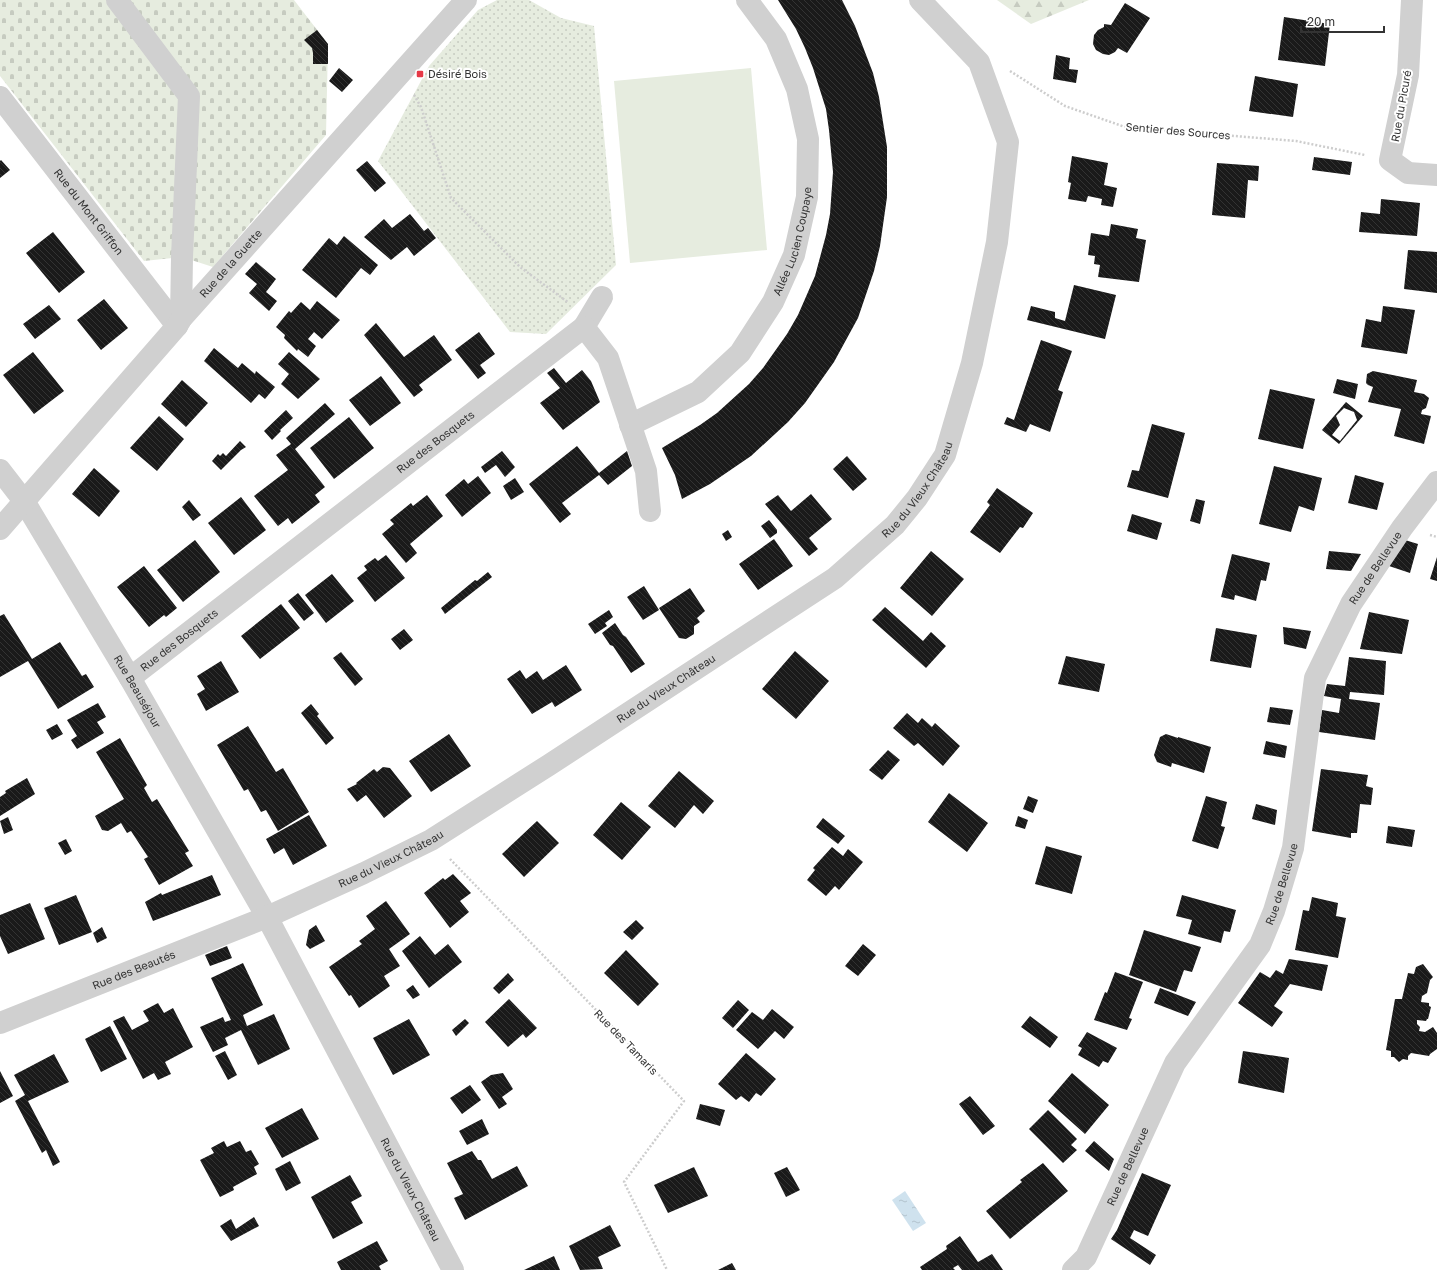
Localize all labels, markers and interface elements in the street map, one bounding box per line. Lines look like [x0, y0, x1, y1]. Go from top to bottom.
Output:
scale bar [1301, 8, 1384, 34]
text: 20 m [1307, 14, 1335, 29]
place label: Désiré Bois [428, 67, 487, 80]
marker: Désiré Bois [415, 69, 425, 79]
street label: Rue du Picuré [1388, 69, 1413, 143]
street label: Sentier des Sources [1125, 119, 1231, 142]
street label: Rue du Mont Griffon [52, 166, 126, 257]
street label: Allée Lucien Coupaye [770, 187, 813, 297]
street label: Rue de la Guette [196, 226, 264, 300]
street label: Rue des Bosquets [394, 407, 477, 476]
street label: Rue du Vieux Château [879, 440, 955, 540]
street label: Rue de Bellevue [1346, 529, 1404, 607]
street label: Rue des Bosquets [137, 605, 220, 674]
street label: Rue du Vieux Château [614, 651, 718, 725]
street label: Rue Beauséjour [112, 652, 165, 731]
street label: Rue du Vieux Château [336, 827, 445, 890]
street label: Rue de Bellevue [1262, 842, 1300, 927]
street label: Rue des Beautés [90, 947, 177, 992]
street label: Rue des Tamaris [592, 1006, 661, 1077]
street label: Rue de Bellevue [1103, 1125, 1151, 1208]
street label: Rue du Vieux Château [378, 1135, 444, 1243]

